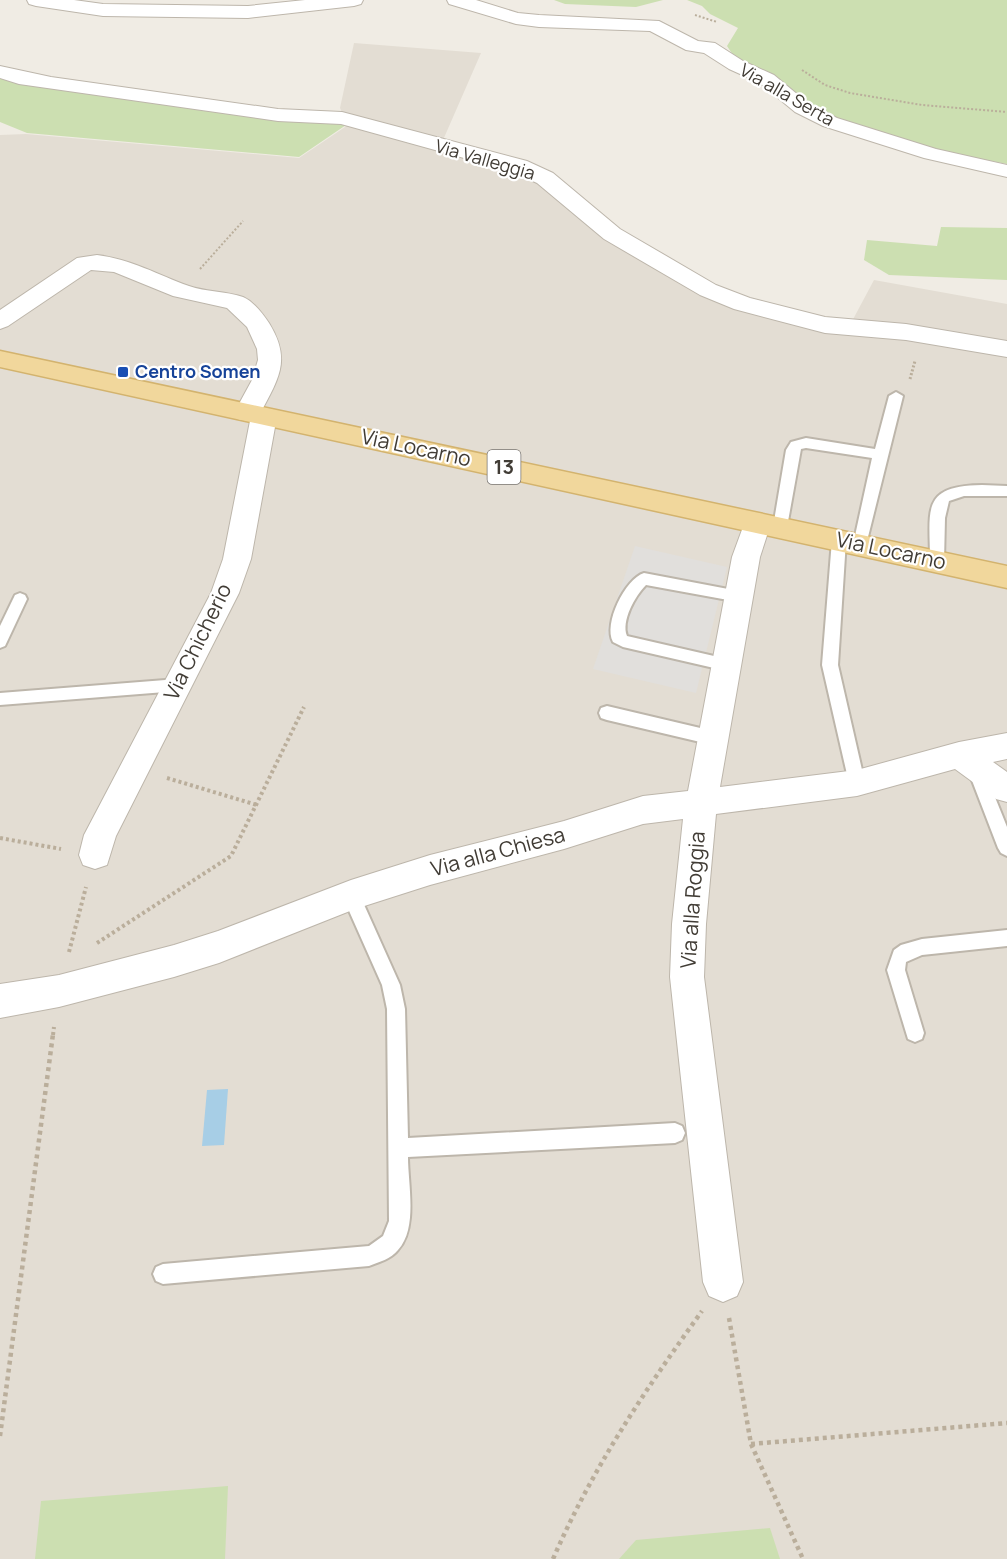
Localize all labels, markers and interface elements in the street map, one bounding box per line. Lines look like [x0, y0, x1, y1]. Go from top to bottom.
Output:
street label: Via alla Serta [736, 57, 839, 131]
street label: Via Valleggia [433, 133, 538, 185]
place label: Centro Somen [135, 359, 260, 383]
marker: Centro Somen [116, 365, 130, 379]
street label: Via Locarno [359, 422, 474, 472]
road number: 13 [488, 450, 520, 484]
street label: Via Locarno [834, 525, 949, 575]
street label: Via Chicherio [157, 578, 237, 705]
street label: Via alla Chiesa [428, 820, 568, 882]
street label: Via alla Roggia [673, 830, 711, 969]

